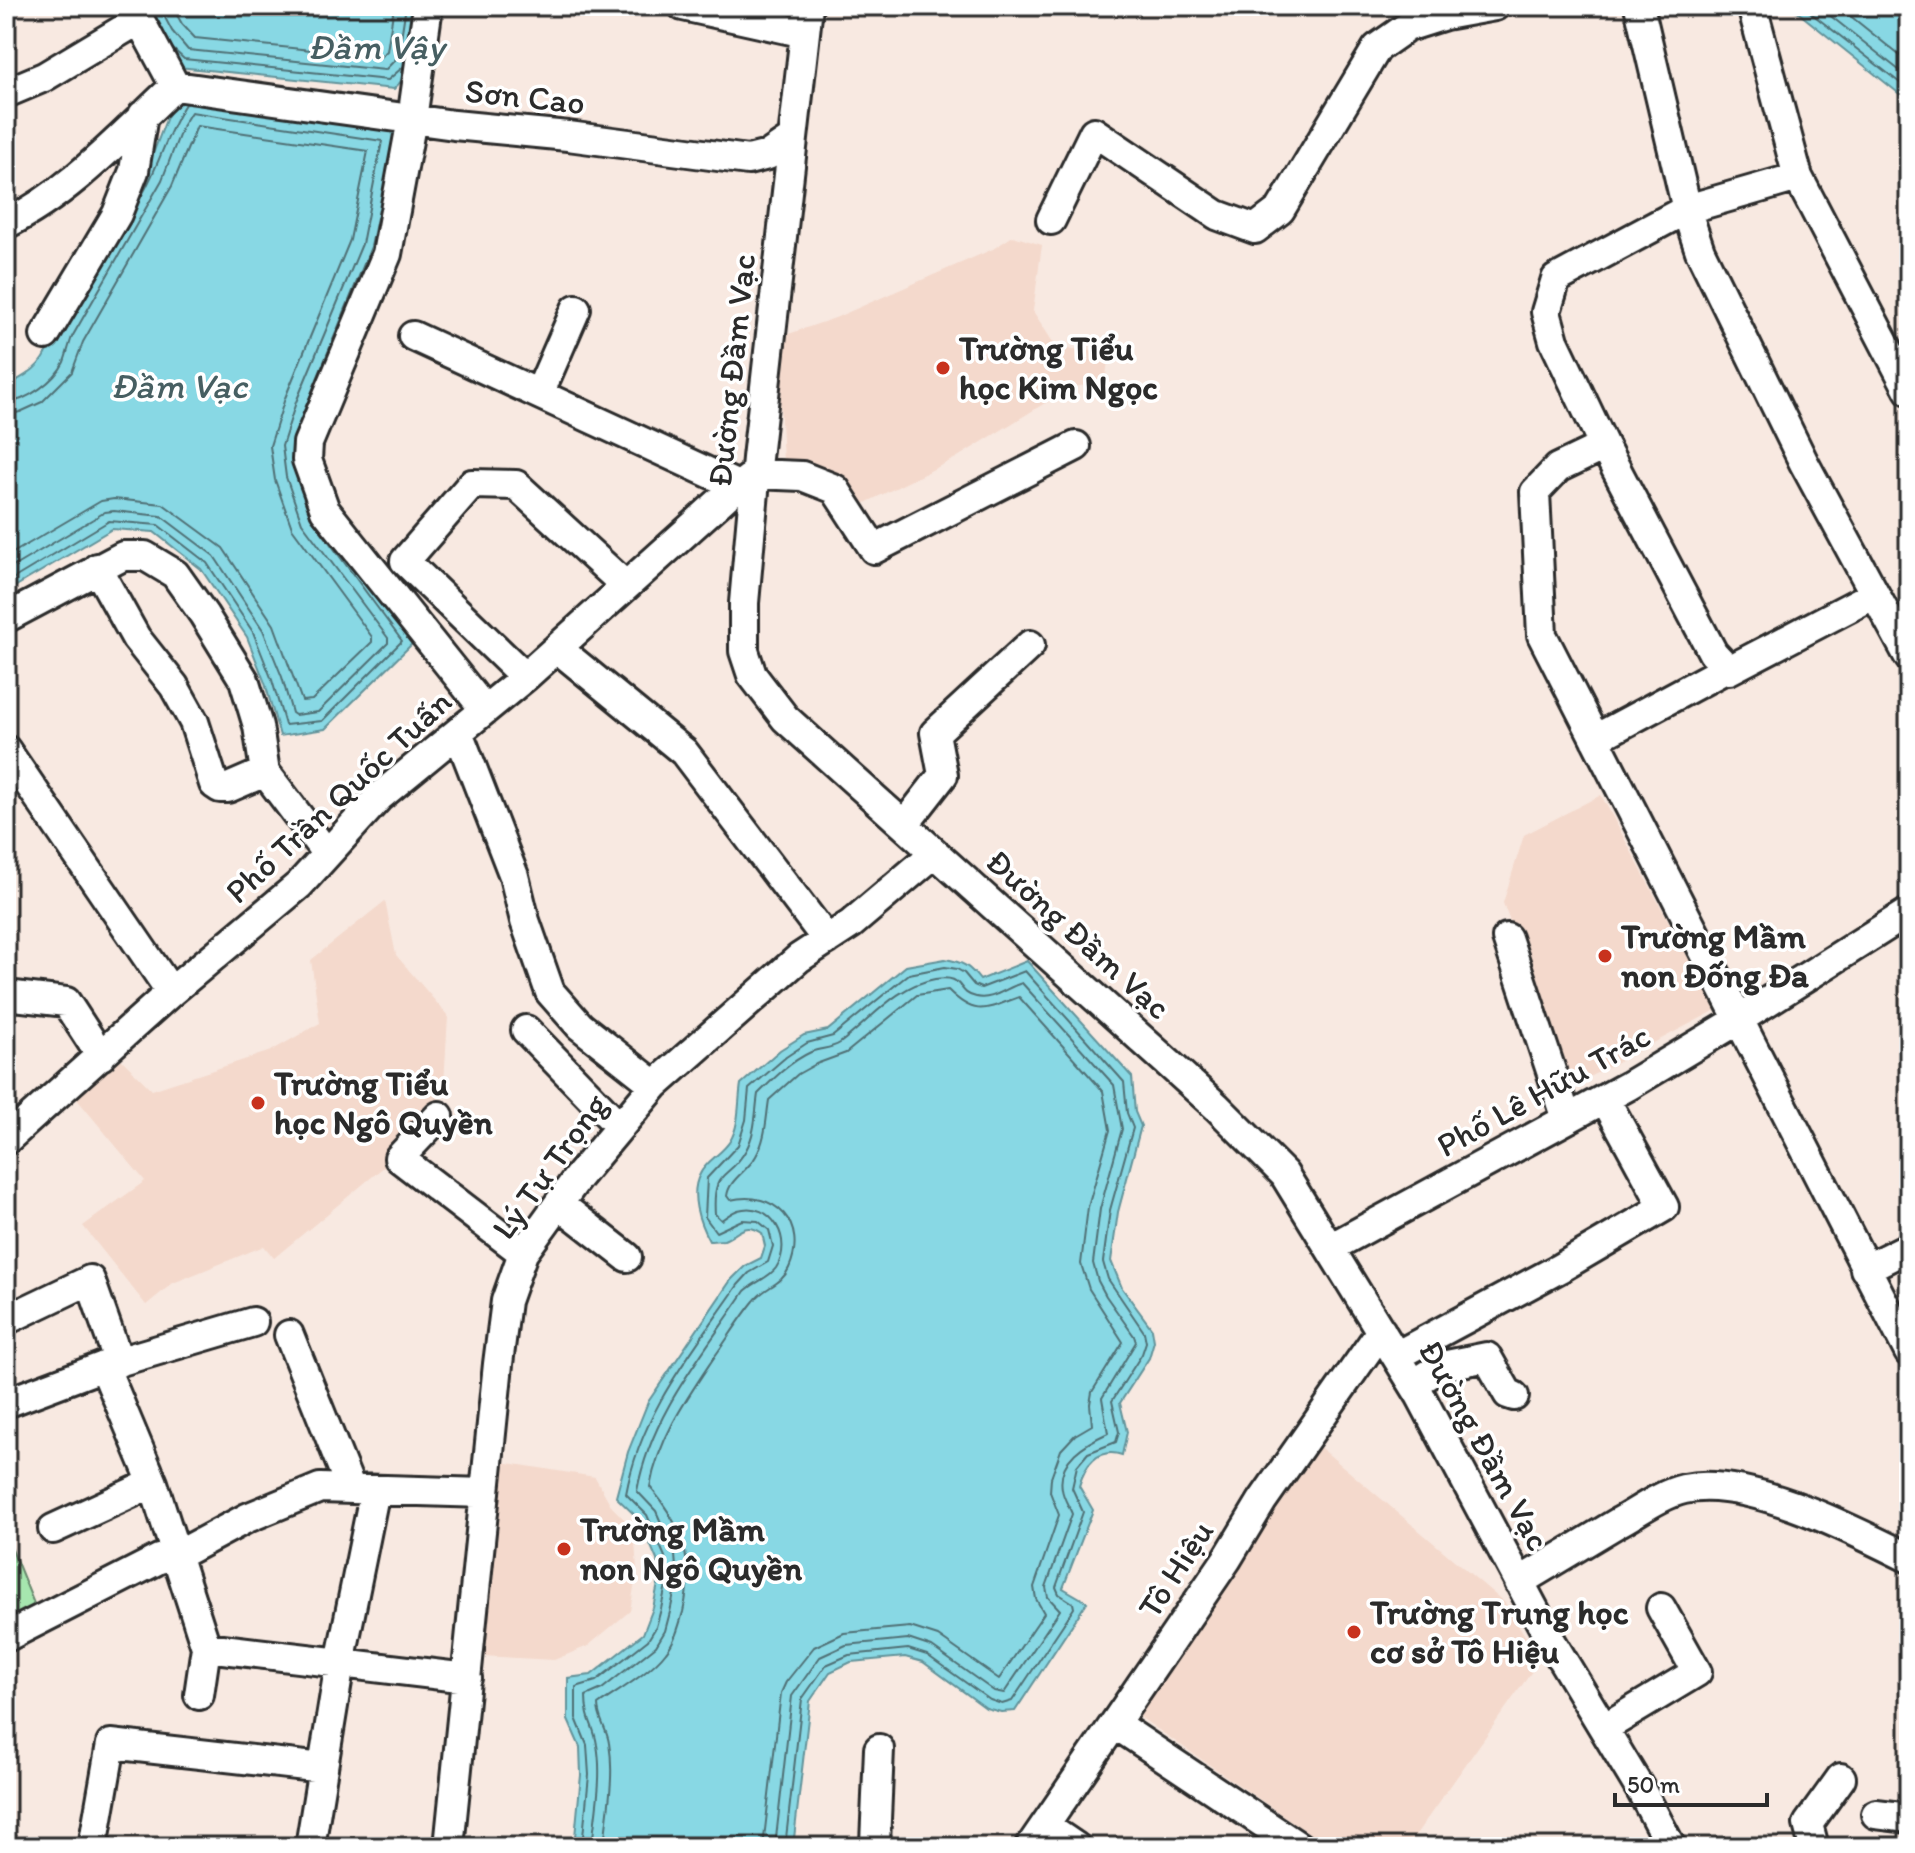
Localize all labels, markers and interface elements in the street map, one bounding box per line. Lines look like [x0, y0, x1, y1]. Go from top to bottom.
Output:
water label: Đầm Vậy [308, 25, 449, 68]
street label: Sơn Cao [463, 70, 587, 123]
street label: Đường Đầm Vạc [699, 251, 764, 489]
place label: Trường Tiểu học Kim Ngọc [958, 328, 1158, 408]
marker: Trường Tiểu học Kim Ngọc [934, 359, 952, 377]
water label: Đầm Vạc [111, 364, 249, 407]
street label: Phố Trần Quốc Tuấn [217, 681, 460, 912]
street label: Đường Đầm Vạc [978, 841, 1179, 1028]
place label: Trường Mầm non Đống Đa [1620, 916, 1809, 996]
marker: Trường Mầm non Đống Đa [1596, 947, 1614, 965]
street label: Phố Lê Hữu Trác [1430, 1015, 1657, 1166]
place label: Trường Tiểu học Ngô Quyền [273, 1063, 494, 1143]
street label: Lý Tự Trọng [483, 1085, 616, 1247]
marker: Trường Tiểu học Ngô Quyền [249, 1094, 267, 1112]
street label: Đường Đầm Vạc [1410, 1333, 1559, 1558]
place label: Trường Mầm non Ngô Quyền [579, 1509, 803, 1589]
street label: Tô Hiệu [1129, 1513, 1222, 1626]
marker: Trường Mầm non Ngô Quyền [555, 1540, 573, 1558]
place label: Trường Trung học cơ sở Tô Hiệu [1369, 1592, 1629, 1672]
marker: Trường Trung học cơ sở Tô Hiệu [1345, 1623, 1363, 1641]
scale bar [1615, 1757, 1767, 1807]
text: 50 m [1627, 1770, 1680, 1799]

